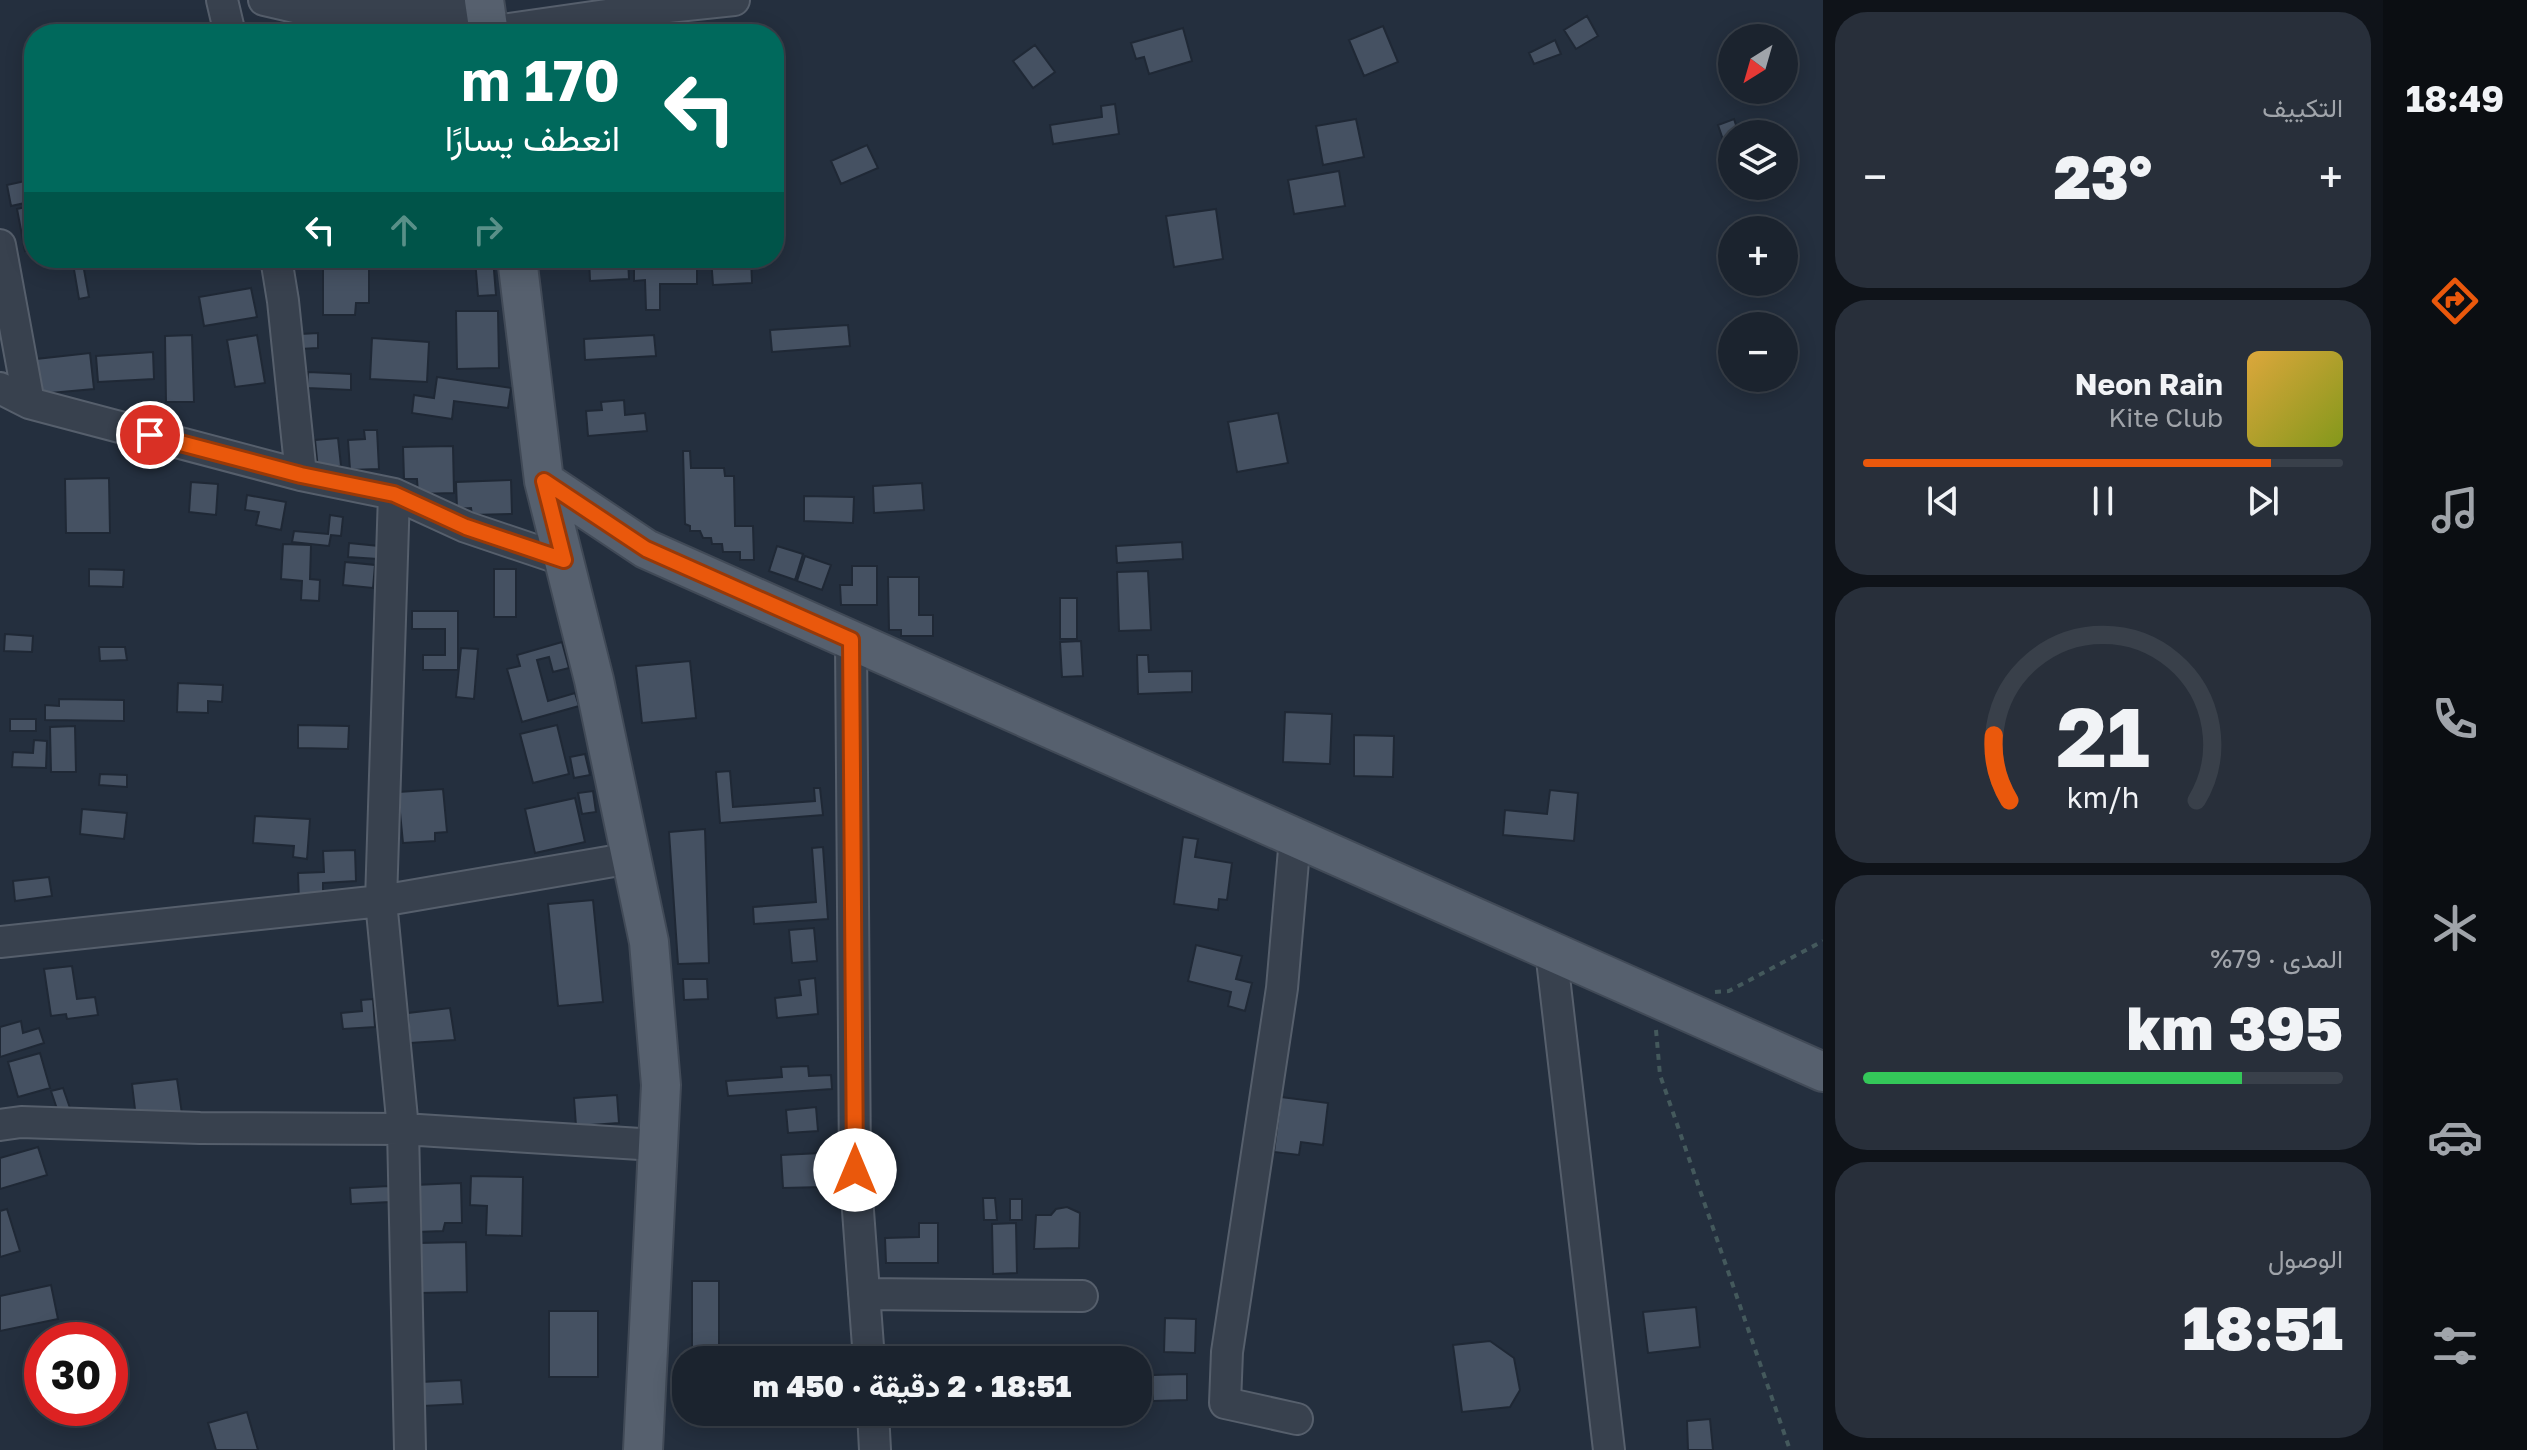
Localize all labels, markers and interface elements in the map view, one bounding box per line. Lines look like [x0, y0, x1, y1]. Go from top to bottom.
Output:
north arrow [1718, 24, 1798, 104]
map controls [1718, 24, 1798, 392]
text: 170 m [461, 46, 620, 113]
icon: left [648, 56, 752, 160]
text: 18:49 [2406, 77, 2504, 120]
text: التكييف [2262, 92, 2343, 123]
text: انعطف يسارًا [445, 116, 620, 159]
button: layers [1718, 120, 1798, 200]
text: 23° [2054, 140, 2152, 212]
text: − [1863, 150, 1887, 203]
text: + [2319, 150, 2343, 203]
icon: left [298, 208, 342, 252]
icon: ahead [382, 208, 426, 252]
icon: right [466, 208, 510, 252]
button: + [1718, 216, 1798, 296]
icon: directions [2427, 273, 2483, 329]
button: − [1718, 312, 1798, 392]
text: Neon Rain [2075, 366, 2223, 402]
pin [116, 401, 184, 469]
text: Kite Club [2108, 402, 2223, 433]
icon: arrive [128, 413, 172, 457]
icon: previous [1921, 479, 1965, 523]
icon: pause [2081, 479, 2125, 523]
icon: next [2241, 479, 2285, 523]
icon: music [2427, 482, 2483, 538]
text: 21 [2056, 685, 2150, 785]
icon: phone [2427, 691, 2483, 747]
text: km/h [2067, 780, 2139, 814]
icon: climate [2427, 900, 2483, 956]
text: المدى · 79% [2210, 943, 2343, 974]
text: 395 km [2127, 991, 2343, 1063]
icon: car [2427, 1109, 2483, 1165]
position arrow [813, 1128, 897, 1212]
text: الوصول [2268, 1243, 2343, 1274]
text: 18:51 [2183, 1291, 2343, 1363]
icon: filters [2427, 1318, 2483, 1374]
speed limit sign: 30 [24, 1322, 128, 1426]
text: 18:51 · 2 دقيقة · 450 m [753, 1368, 1071, 1404]

